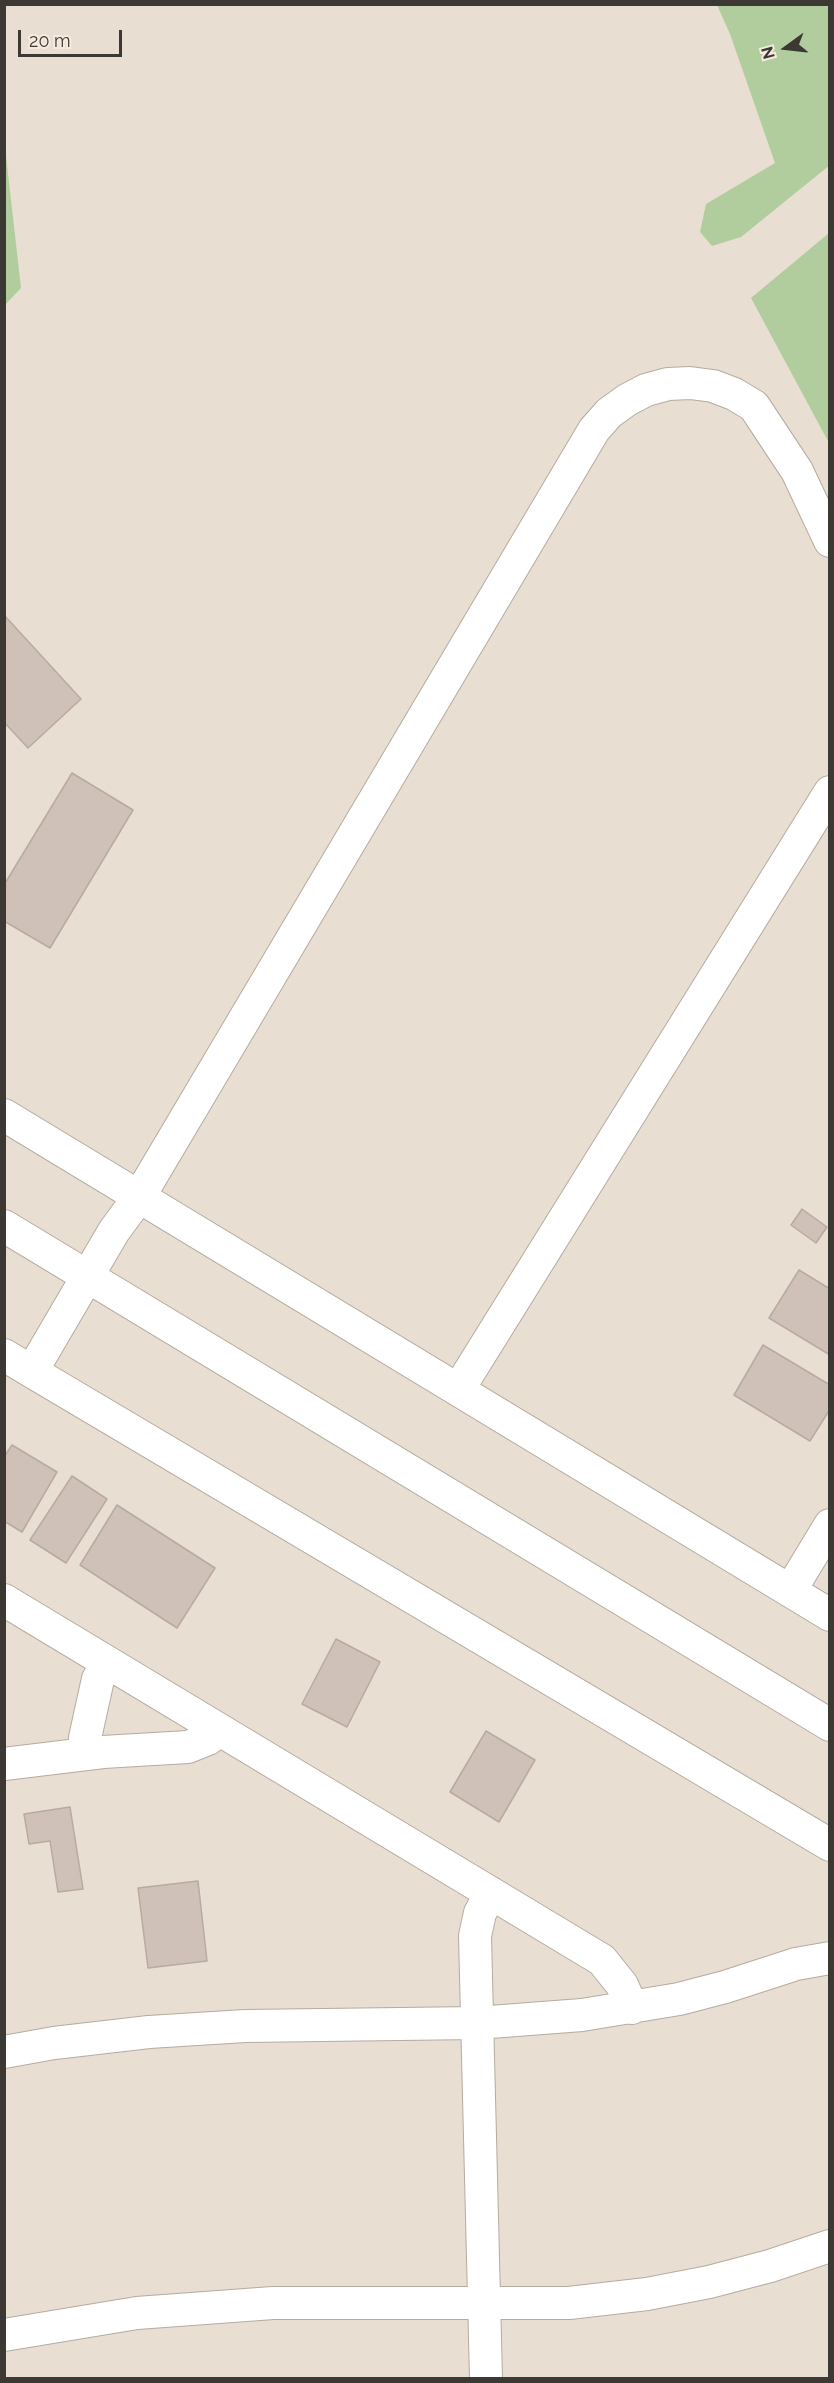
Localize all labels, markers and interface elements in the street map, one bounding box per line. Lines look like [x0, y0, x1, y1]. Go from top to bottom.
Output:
scale bar [21, 18, 124, 56]
north arrow [756, 18, 816, 78]
text: 20 m [29, 30, 71, 51]
text: N [757, 44, 779, 61]

